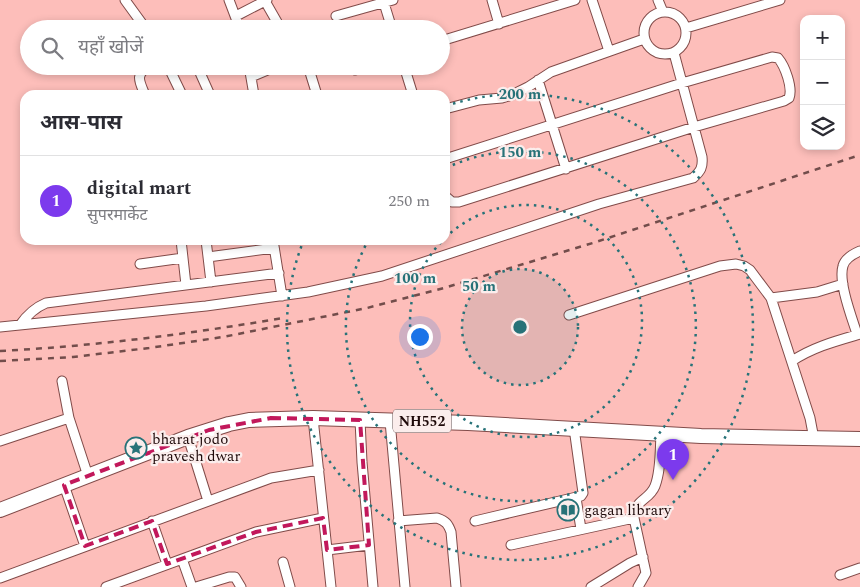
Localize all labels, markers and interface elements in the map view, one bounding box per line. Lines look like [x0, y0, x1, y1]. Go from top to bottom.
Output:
map controls [800, 15, 845, 150]
button: + [800, 15, 845, 60]
search box [20, 20, 450, 75]
text: यहाँ खोजें [78, 33, 143, 62]
icon: search [38, 34, 66, 62]
button: − [800, 60, 845, 105]
text: 200 m [499, 83, 542, 106]
button: layers [800, 105, 845, 150]
text: आस-पास [40, 107, 122, 139]
text: 150 m [499, 141, 542, 164]
text: digital mart [87, 174, 191, 203]
text: 1 [52, 189, 60, 213]
text: 250 m [388, 189, 430, 213]
text: सुपरमार्केट [87, 203, 148, 227]
text: 100 m [394, 267, 437, 290]
text: 50 m [462, 275, 497, 298]
centre of rings [511, 318, 529, 336]
your location [407, 324, 433, 350]
road number: NH552 [393, 410, 451, 432]
place label: bharat jodo pravesh dwar [152, 428, 240, 468]
place icon: bharat jodo pravesh dwar [124, 436, 148, 460]
pin: 1 [657, 439, 689, 480]
library icon: gagan library [556, 498, 580, 522]
place label: gagan library [584, 499, 672, 522]

